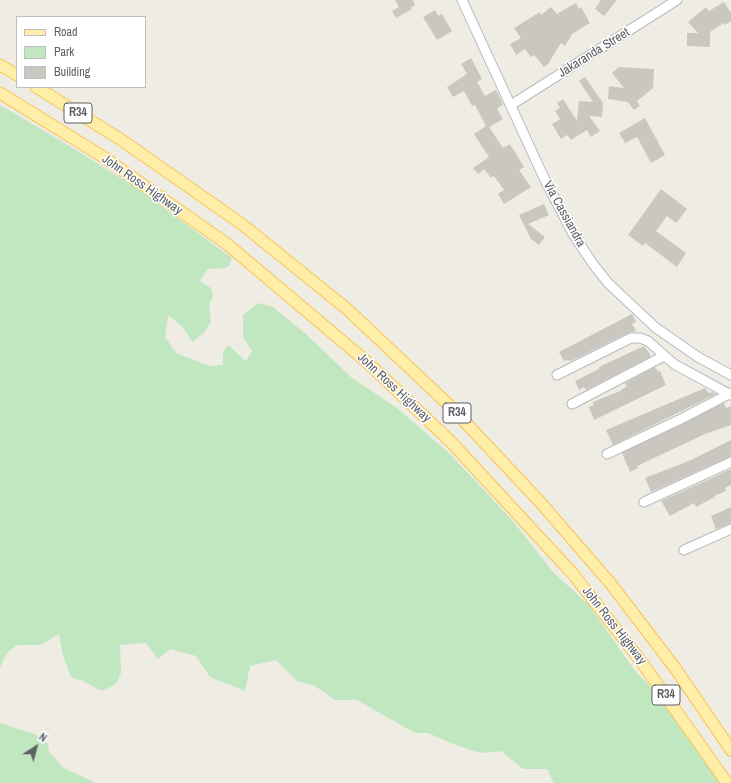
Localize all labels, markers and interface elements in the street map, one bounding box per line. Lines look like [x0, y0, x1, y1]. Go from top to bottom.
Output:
legend [16, 16, 146, 88]
text: Road [54, 24, 78, 40]
street label: Jakaranda Street [555, 25, 633, 81]
text: Park [54, 44, 74, 60]
text: Building [54, 64, 90, 80]
road number: R34 [64, 103, 92, 123]
street label: John Ross Highway [99, 151, 185, 219]
street label: Via Cassiandra [539, 178, 589, 250]
street label: John Ross Highway [354, 350, 434, 426]
road number: R34 [443, 403, 471, 423]
street label: John Ross Highway [579, 584, 649, 668]
road number: R34 [652, 685, 680, 705]
north arrow [16, 727, 56, 767]
text: N [36, 730, 50, 745]

